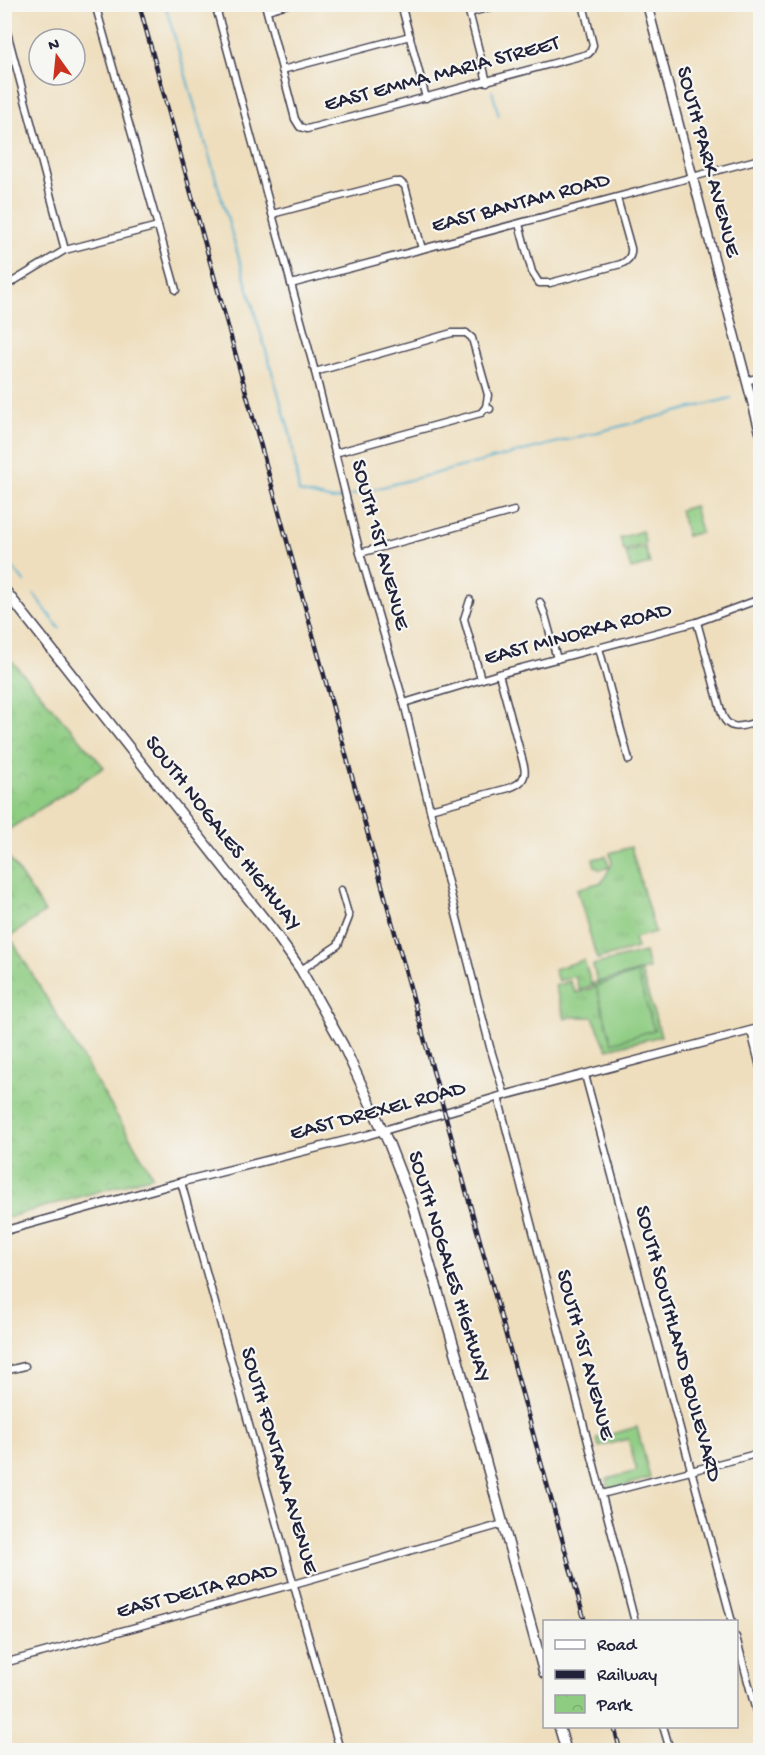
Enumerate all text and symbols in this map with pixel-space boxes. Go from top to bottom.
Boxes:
north arrow [27,27,87,87]
street label: EAST EMMA MARIA STREET [322,31,564,119]
text: N [47,35,62,56]
street label: SOUTH PARK AVENUE [669,64,745,261]
street label: EAST BANTAM ROAD [429,168,613,240]
street label: SOUTH 1ST AVENUE [344,457,415,634]
street label: EAST MINORKA ROAD [482,597,675,672]
street label: SOUTH NOGALES HIGHWAY [138,731,306,937]
street label: EAST DREXEL ROAD [287,1076,469,1148]
street label: SOUTH NOGALES HIGHWAY [400,1148,496,1386]
street label: SOUTH SOUTHLAND BOULEVARD [628,1203,727,1485]
street label: SOUTH 1ST AVENUE [549,1267,620,1444]
street label: SOUTH FONTANA AVENUE [233,1344,323,1579]
street label: EAST DELTA ROAD [114,1558,281,1626]
legend [543,1620,738,1728]
text: Road [597,1636,638,1657]
text: Railway [597,1666,657,1687]
text: Park [596,1696,633,1717]

